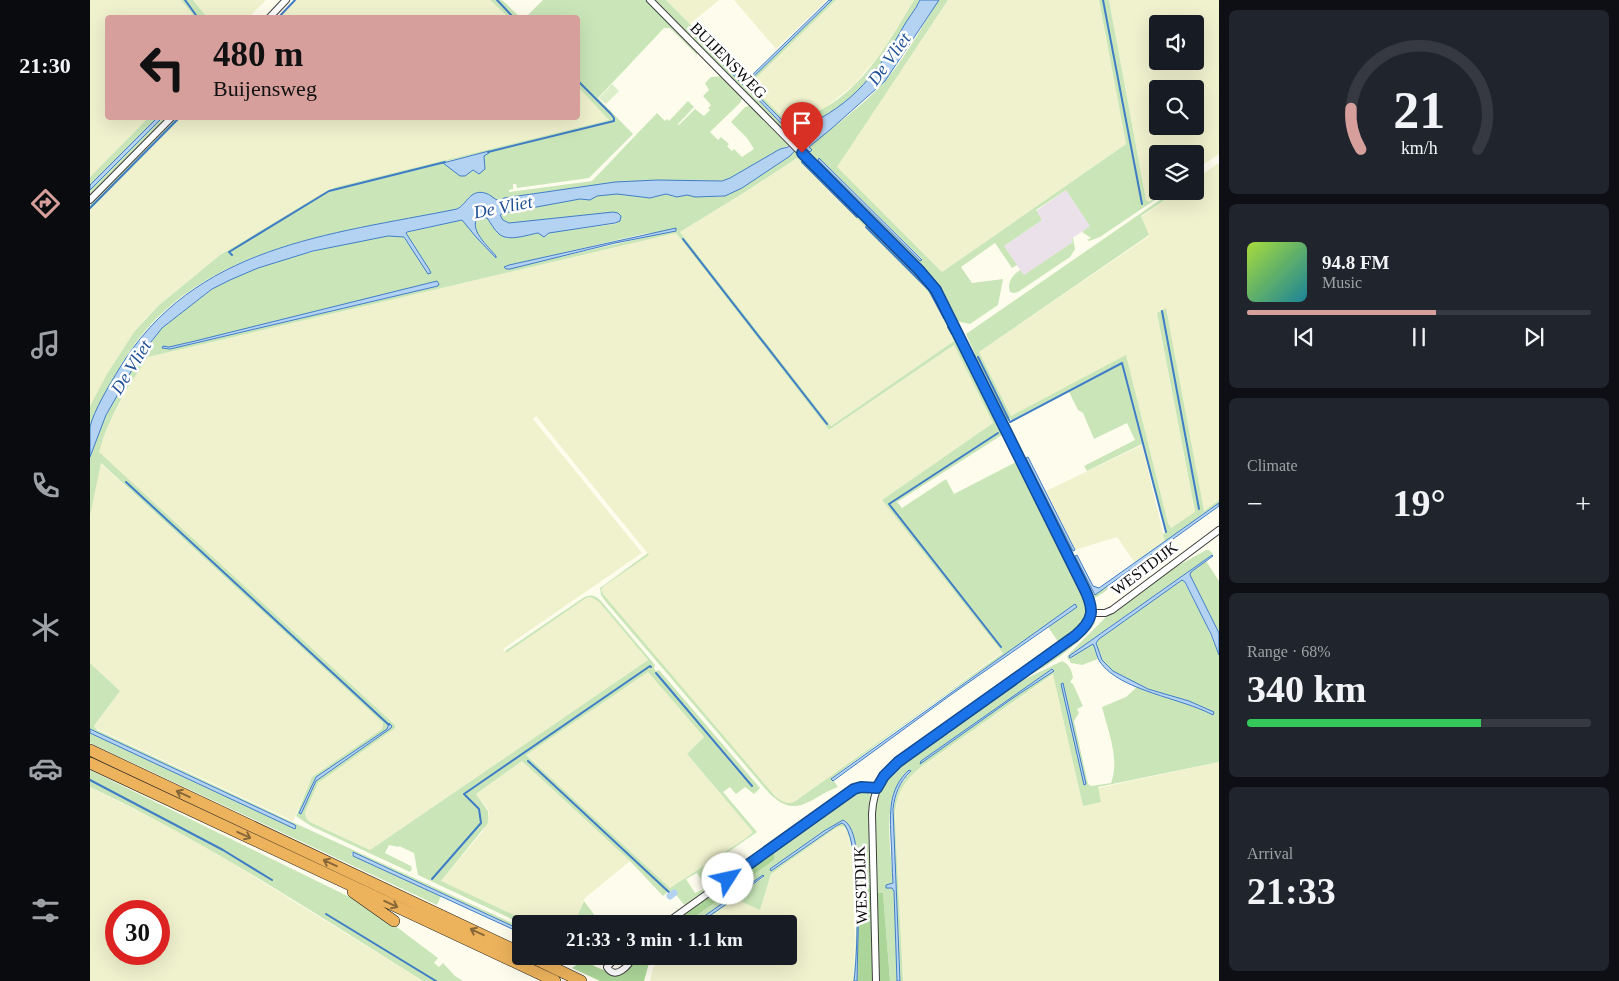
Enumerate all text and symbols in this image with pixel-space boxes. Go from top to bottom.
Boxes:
map controls [1149,15,1204,200]
button: sound [1149,15,1204,70]
street label: BUIJENSWEG [687,19,770,102]
water label: De Vliet [863,28,915,90]
icon: left [130,35,195,100]
text: 480 m [213,35,303,74]
text: 21:30 [19,53,71,78]
text: Buijensweg [213,76,317,101]
button: search [1149,80,1204,135]
text: 21 [1393,82,1445,139]
pin [781,102,823,153]
icon: arrive [788,109,816,137]
text: km/h [1401,138,1437,158]
button: layers [1149,145,1204,200]
icon: directions [28,186,63,221]
water label: De Vliet [471,191,535,223]
text: 94.8 FM [1322,252,1390,273]
text: Music [1322,274,1362,291]
icon: previous [1290,323,1318,351]
icon: pause [1405,323,1433,351]
icon: next [1520,323,1548,351]
icon: music [28,327,63,362]
water label: De Vliet [106,336,156,398]
text: Climate [1247,457,1298,474]
icon: phone [28,468,63,503]
text: 19° [1392,482,1446,524]
text: − [1247,488,1263,519]
text: + [1575,488,1591,519]
street label: WESTDIJK [1108,538,1181,599]
icon: climate [28,610,63,645]
text: Range · 68% [1247,643,1331,660]
text: 340 km [1247,668,1366,710]
icon: car [28,751,63,786]
one-way arrow [176,789,191,798]
one-way arrow [236,830,251,840]
street label: WESTDIJK [851,845,870,924]
text: Arrival [1247,845,1293,862]
position arrow [701,852,753,904]
one-way arrow [323,857,338,867]
text: 21:33 [1247,870,1336,912]
icon: filters [28,893,63,928]
speed limit sign: 30 [105,900,170,965]
one-way arrow [384,900,399,910]
one-way arrow [470,927,485,936]
text: 21:33 · 3 min · 1.1 km [566,929,743,950]

